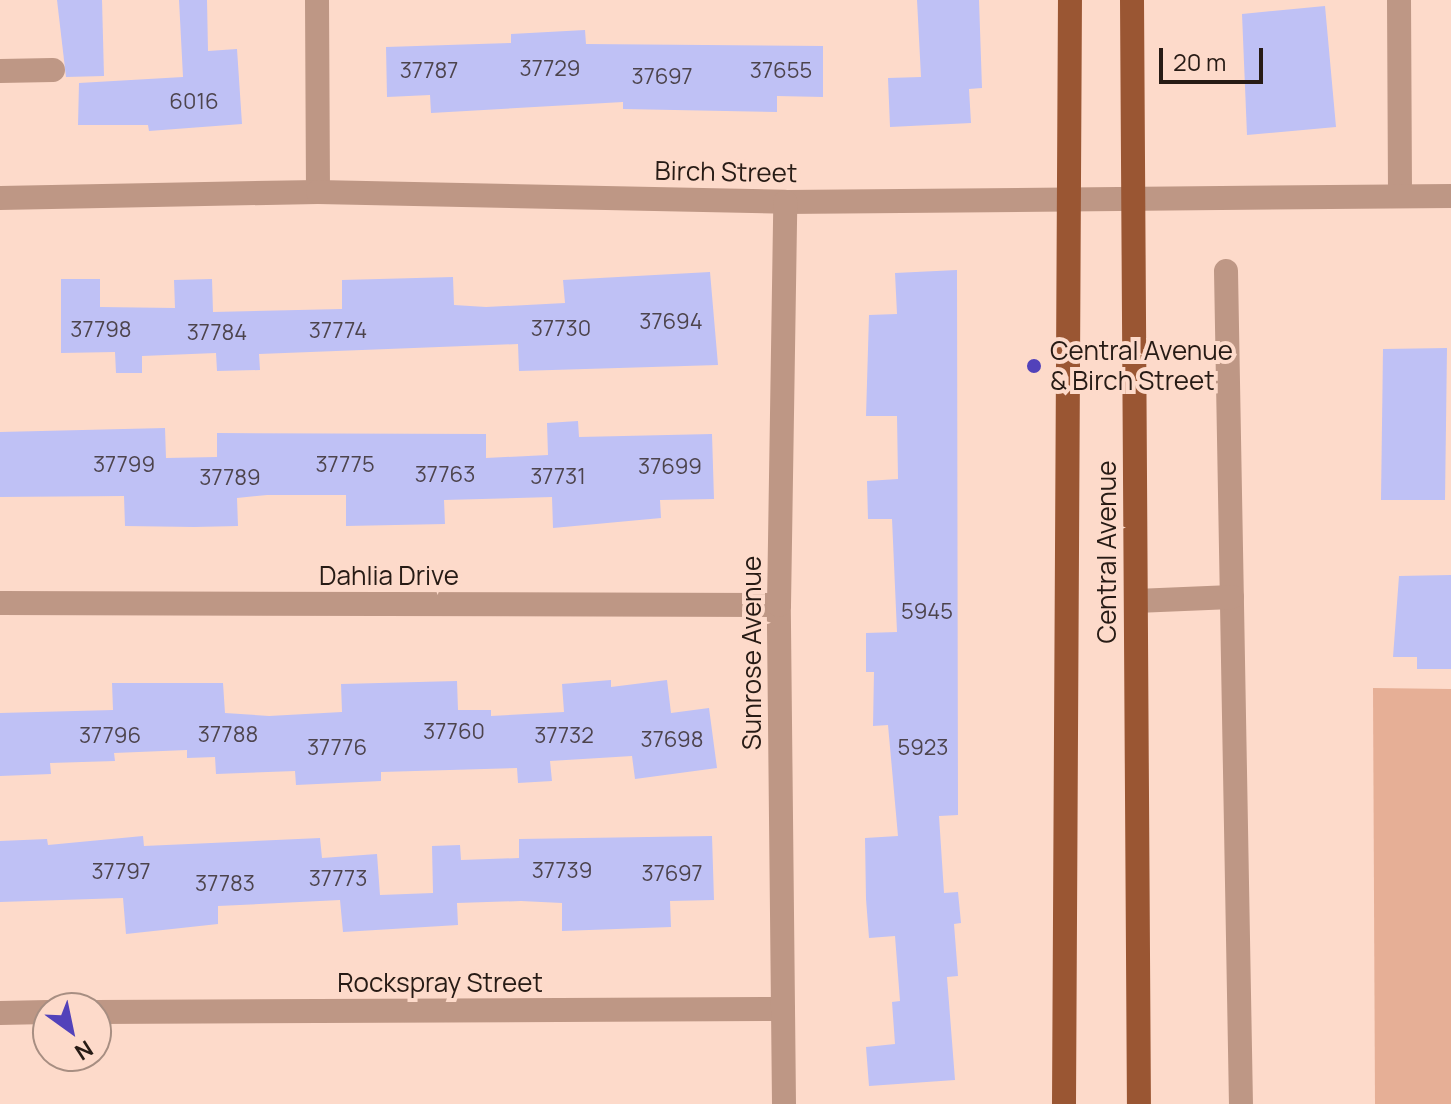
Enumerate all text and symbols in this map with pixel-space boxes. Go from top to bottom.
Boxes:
scale bar [1163,32,1267,82]
text: 20 m [1173,45,1226,78]
house number: 37729 [519,56,581,82]
house number: 37787 [400,58,458,84]
house number: 37655 [750,58,812,84]
house number: 37697 [631,64,693,90]
house number: 6016 [169,89,219,115]
street label: Birch Street [654,155,798,189]
house number: 37694 [639,309,703,335]
house number: 37730 [531,316,591,342]
house number: 37798 [70,317,132,343]
house number: 37774 [309,318,367,344]
house number: 37784 [187,320,247,346]
place label: Central Avenue & Birch Street [1050,335,1233,396]
marker: Central Avenue & Birch Street [1025,357,1043,375]
house number: 37799 [93,452,155,478]
house number: 37775 [315,452,375,478]
house number: 37699 [638,454,702,480]
street label: Central Avenue [1091,461,1123,643]
house number: 37763 [415,462,475,488]
house number: 37731 [530,464,586,490]
house number: 37789 [199,465,261,491]
street label: Sunrose Avenue [736,556,768,750]
street label: Dahlia Drive [319,560,459,592]
house number: 5945 [901,599,953,625]
house number: 37760 [423,719,485,745]
house number: 37788 [198,722,258,748]
house number: 37796 [79,723,141,749]
house number: 37732 [534,723,594,749]
house number: 37698 [640,727,704,753]
house number: 37776 [307,735,367,761]
house number: 5923 [897,735,949,761]
house number: 37739 [532,858,592,884]
house number: 37797 [91,859,151,885]
house number: 37697 [641,861,703,887]
house number: 37773 [309,866,367,892]
house number: 37783 [195,871,255,897]
street label: Rockspray Street [337,967,543,999]
north arrow [32,992,112,1072]
text: N [69,1034,99,1067]

